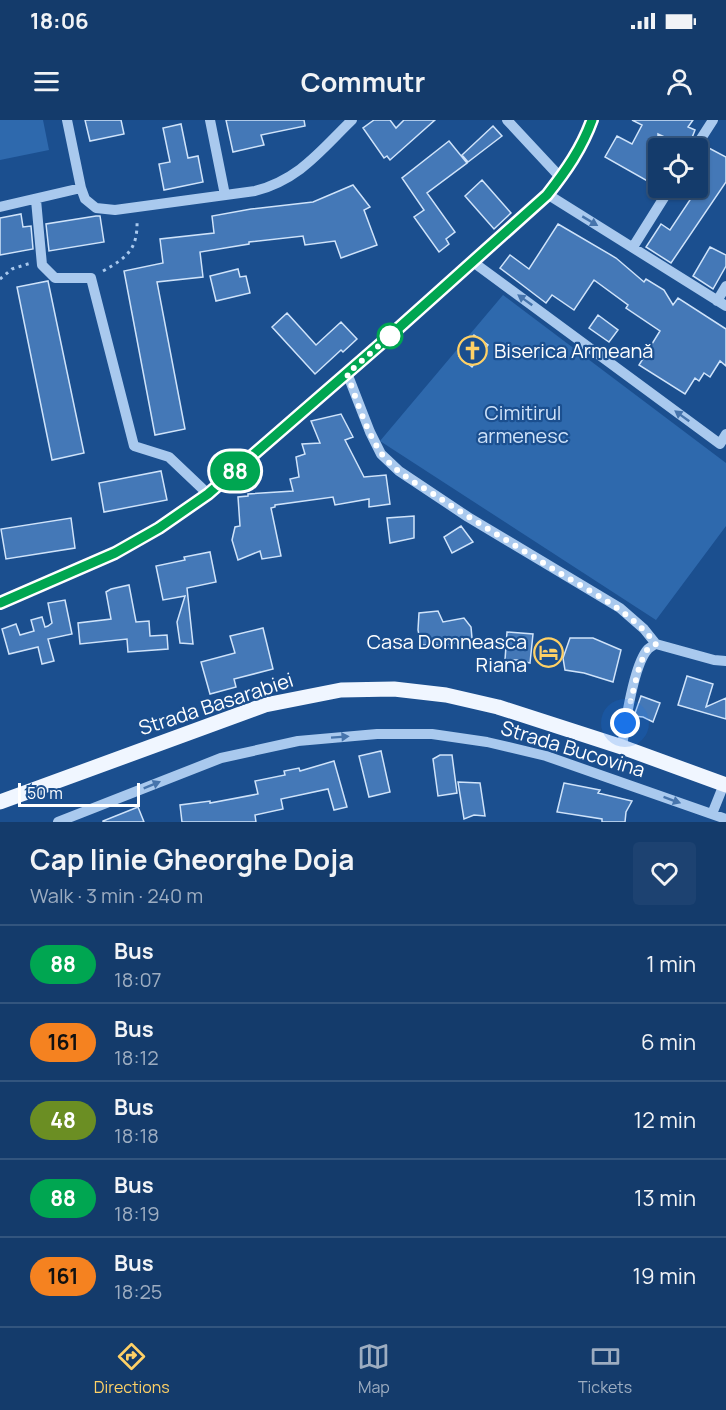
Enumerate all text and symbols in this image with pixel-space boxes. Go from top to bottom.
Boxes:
text: 18:06 [30,6,89,36]
text: Commutr [301,63,425,100]
icon: menu [30,65,63,98]
icon: person [663,65,696,98]
map controls [648,138,708,198]
button: locate [648,138,708,198]
one-way arrow [582,215,598,226]
one-way arrow [517,295,532,307]
unlabelled marker [377,323,403,349]
church icon: Biserica Armeană [457,335,489,367]
place label: Biserica Armeană [494,337,653,364]
park label: Cimitirul armenesc [477,399,569,449]
one-way arrow [674,410,690,422]
line badge: 88 [208,452,262,490]
text: 88 [222,457,248,485]
place label: Casa Domneasca Riana [367,628,527,678]
hotel icon: Casa Domneasca Riana [532,637,564,669]
street label: Strada Basarabiei [135,666,297,741]
your location [610,708,640,738]
street label: Strada Bucovina [498,714,649,783]
one-way arrow [330,732,349,742]
scale bar [18,780,140,808]
one-way arrow [143,780,161,789]
text: 50 m [27,782,63,804]
one-way arrow [663,795,681,805]
text: Cap linie Gheorghe Doja [30,840,354,878]
button: heart [633,842,696,905]
text: Walk · 3 min · 240 m [30,882,203,909]
text: Bus [114,936,154,966]
text: 1 min [646,949,696,979]
text: 88 [50,950,76,978]
text: 18:07 [114,966,162,993]
text: Bus [114,1014,154,1044]
text: 6 min [641,1027,696,1057]
text: 161 [47,1028,79,1056]
text: 18:12 [114,1044,159,1071]
text: Bus [114,1092,154,1122]
text: 12 min [634,1105,696,1135]
text: 48 [50,1106,76,1134]
text: 18:18 [114,1122,159,1149]
text: Bus [114,1170,154,1200]
text: 13 min [634,1183,696,1213]
text: 88 [50,1184,76,1212]
text: 18:19 [114,1200,160,1227]
text: Bus [114,1248,154,1278]
text: 19 min [633,1261,696,1291]
text: 161 [47,1262,79,1290]
text: 18:25 [114,1278,162,1305]
tab: Directions [94,1340,170,1398]
tab: Map [357,1340,390,1398]
tab: Tickets [578,1340,632,1398]

